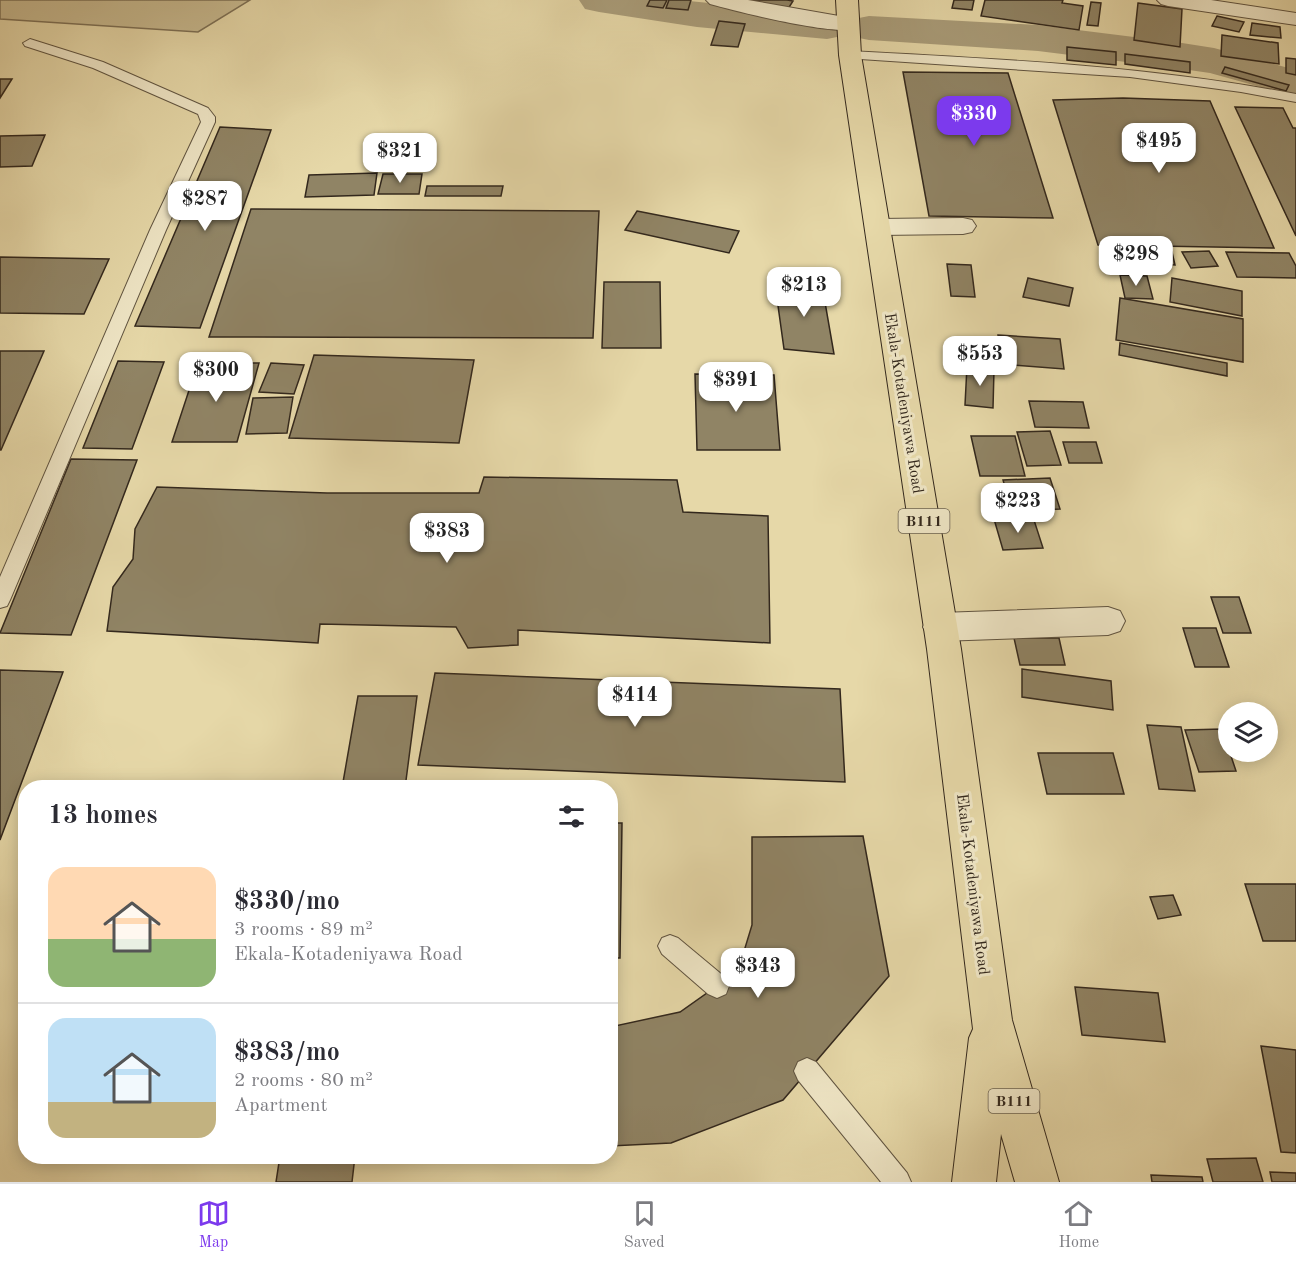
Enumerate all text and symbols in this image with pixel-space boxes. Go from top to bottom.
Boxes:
pin: $330 [938,96,1010,147]
text: $330 [951,105,997,125]
pin: $495 [1123,123,1195,174]
text: $495 [1136,132,1182,152]
pin: $321 [364,133,436,184]
text: $321 [377,142,423,162]
pin: $287 [169,181,241,232]
text: $287 [182,190,228,210]
pin: $298 [1100,236,1172,287]
text: $298 [1113,245,1159,265]
pin: $213 [768,267,840,318]
text: $213 [781,276,827,296]
street label: Ekala-Kotadeniyawa Road [881,312,925,495]
pin: $553 [944,336,1016,387]
text: $553 [957,345,1003,365]
pin: $300 [180,352,252,403]
text: $300 [193,361,239,381]
pin: $391 [700,362,772,413]
text: $391 [713,371,759,391]
pin: $223 [982,483,1054,534]
text: $223 [995,492,1041,512]
road number: B111 [898,509,950,533]
pin: $383 [411,513,483,564]
text: $383 [424,522,470,542]
pin: $414 [599,677,671,728]
text: $414 [612,686,658,706]
map controls [1218,702,1278,762]
button: layers [1218,702,1278,762]
street label: Ekala-Kotadeniyawa Road [953,792,991,976]
icon: filters [555,800,588,833]
text: 13 homes [48,803,157,829]
text: $330/mo [234,889,340,915]
icon: home [96,891,168,963]
text: 3 rooms · 89 m² [234,920,373,940]
text: Ekala-Kotadeniyawa Road [234,945,463,965]
pin: $343 [722,948,794,999]
text: $343 [735,957,781,977]
text: $383/mo [234,1040,340,1066]
icon: home [96,1042,168,1114]
text: 2 rooms · 80 m² [234,1071,373,1091]
road number: B111 [988,1089,1040,1113]
text: Apartment [234,1096,328,1116]
tab: Map [197,1197,230,1253]
tab: Saved [624,1197,665,1253]
tab: Home [1058,1197,1099,1253]

